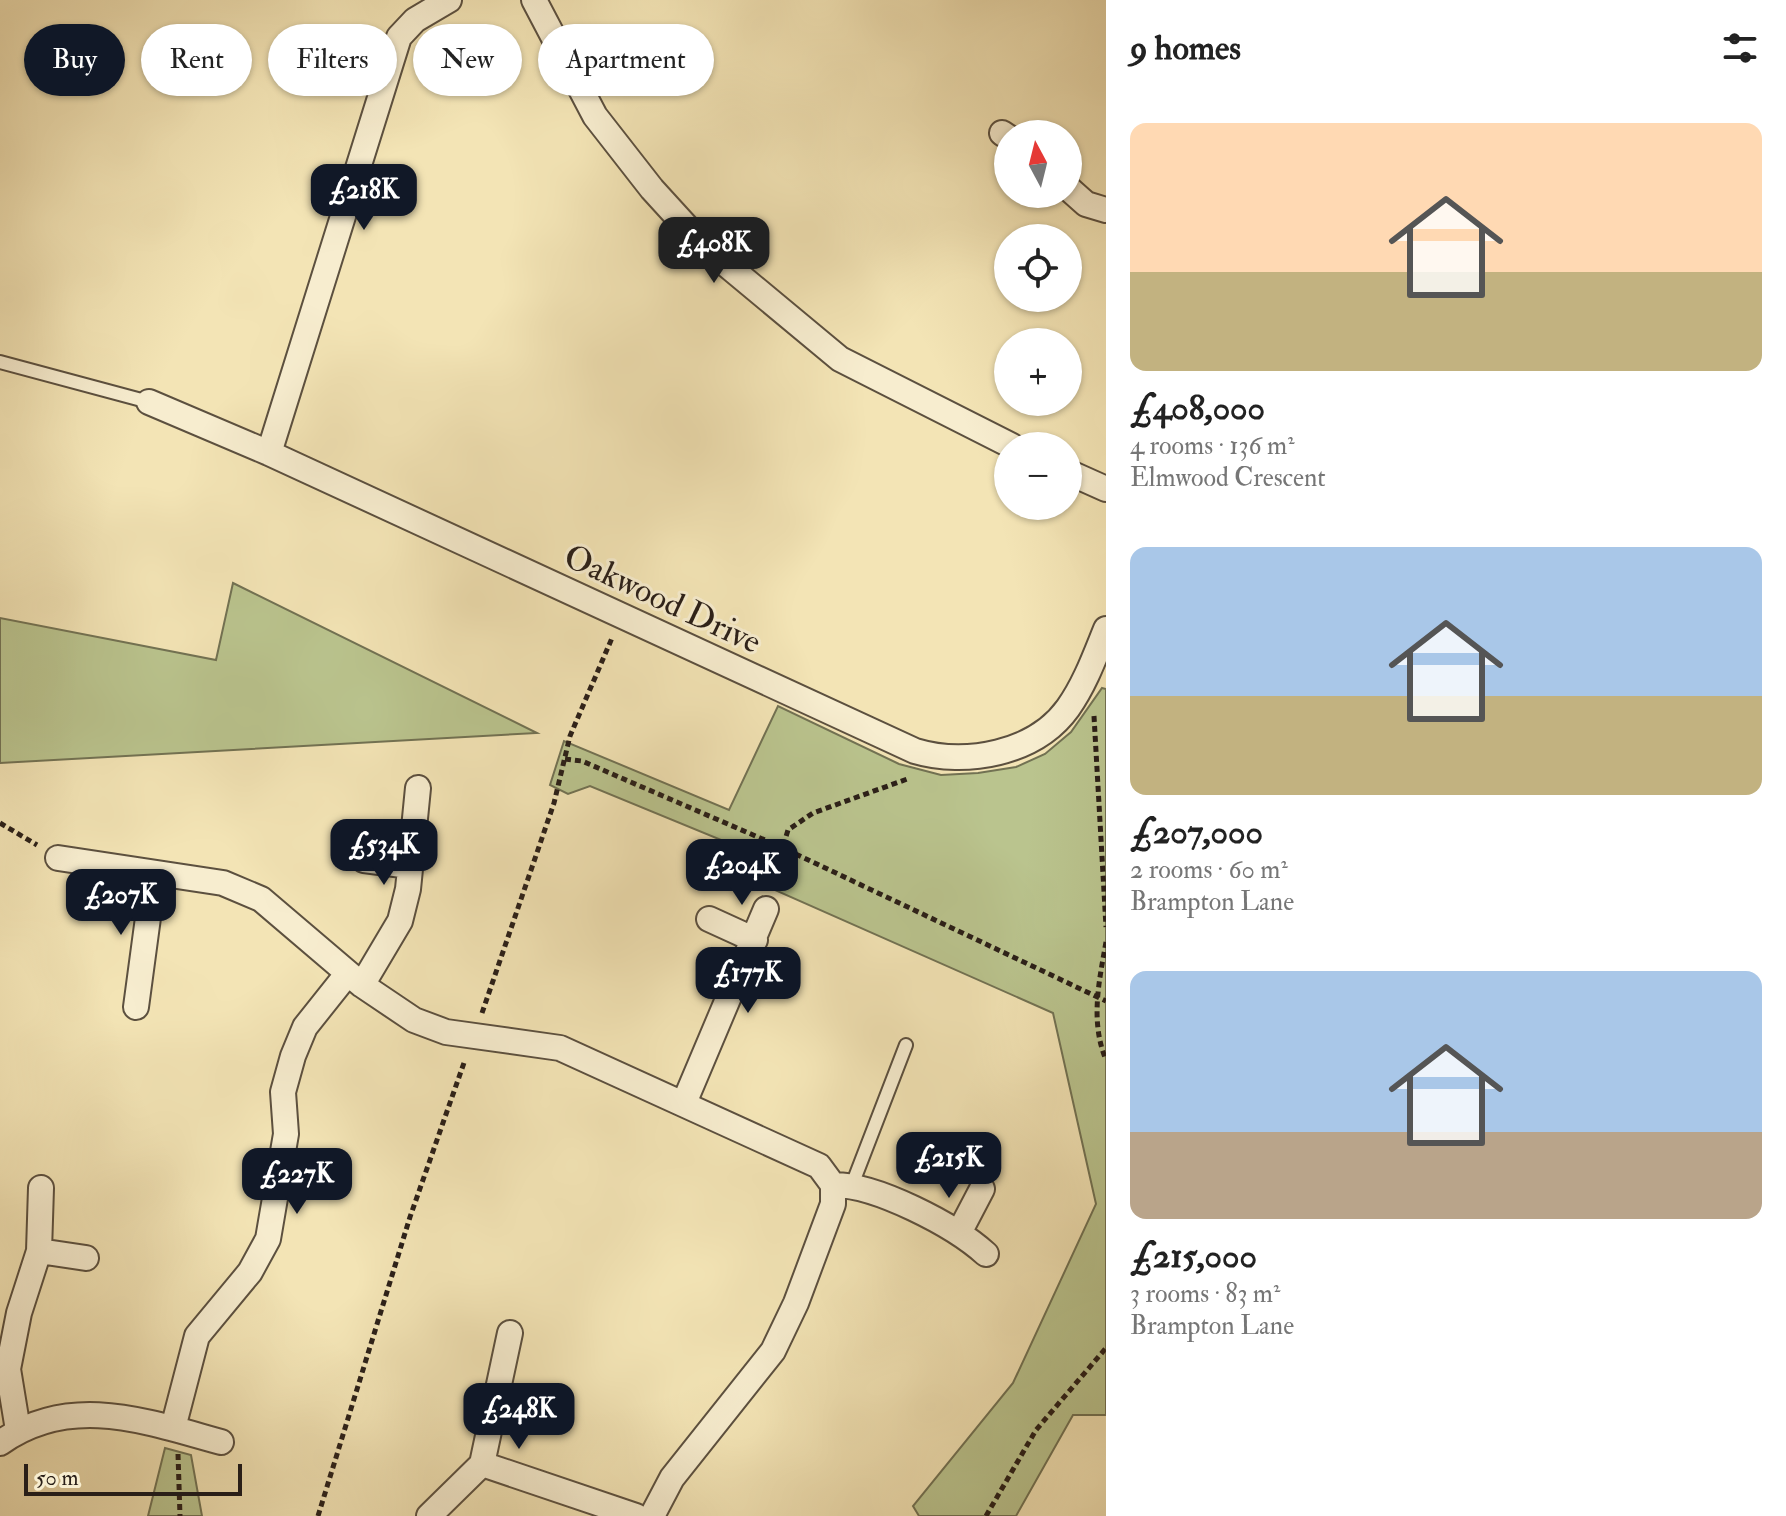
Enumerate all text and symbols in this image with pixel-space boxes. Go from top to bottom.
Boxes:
chip: Buy [24,24,125,96]
chip: Rent [141,24,252,96]
chip: Filters [268,24,397,96]
chip: New [413,24,522,96]
chip: Apartment [538,24,714,96]
icon: filters [1718,26,1762,70]
text: 9 homes [1130,27,1241,70]
north arrow [994,120,1082,208]
map controls [994,120,1082,520]
pin: £218K [308,164,420,232]
text: £218K [329,174,399,206]
icon: home [1374,175,1518,319]
pin: £408K [658,217,770,285]
button: locate [994,224,1082,312]
text: £408K [676,227,752,259]
button: + [994,328,1082,416]
text: £408,000 [1130,387,1265,430]
text: 4 rooms · 136 m² [1130,430,1295,462]
button: − [994,432,1082,520]
text: Elmwood Crescent [1130,462,1326,494]
street label: Oakwood Drive [557,535,768,664]
icon: home [1374,599,1518,743]
text: £207,000 [1130,811,1263,854]
pin: £534K [328,819,440,887]
text: £534K [348,829,420,861]
pin: £204K [686,839,798,907]
text: £204K [704,849,780,881]
text: 2 rooms · 60 m² [1130,854,1288,886]
pin: £207K [65,869,177,937]
text: £207K [84,879,158,911]
text: Brampton Lane [1130,886,1294,918]
pin: £177K [692,947,804,1015]
text: £177K [714,957,782,989]
icon: home [1374,1023,1518,1167]
pin: £215K [893,1132,1005,1200]
text: £215K [914,1142,984,1174]
pin: £227K [241,1148,353,1216]
text: £227K [260,1158,334,1190]
text: £215,000 [1130,1235,1257,1278]
text: 3 rooms · 83 m² [1130,1278,1280,1310]
text: Brampton Lane [1130,1310,1294,1342]
pin: £248K [463,1383,575,1451]
text: £248K [481,1393,557,1425]
scale bar [24,1460,242,1496]
text: 50 m [36,1464,78,1492]

